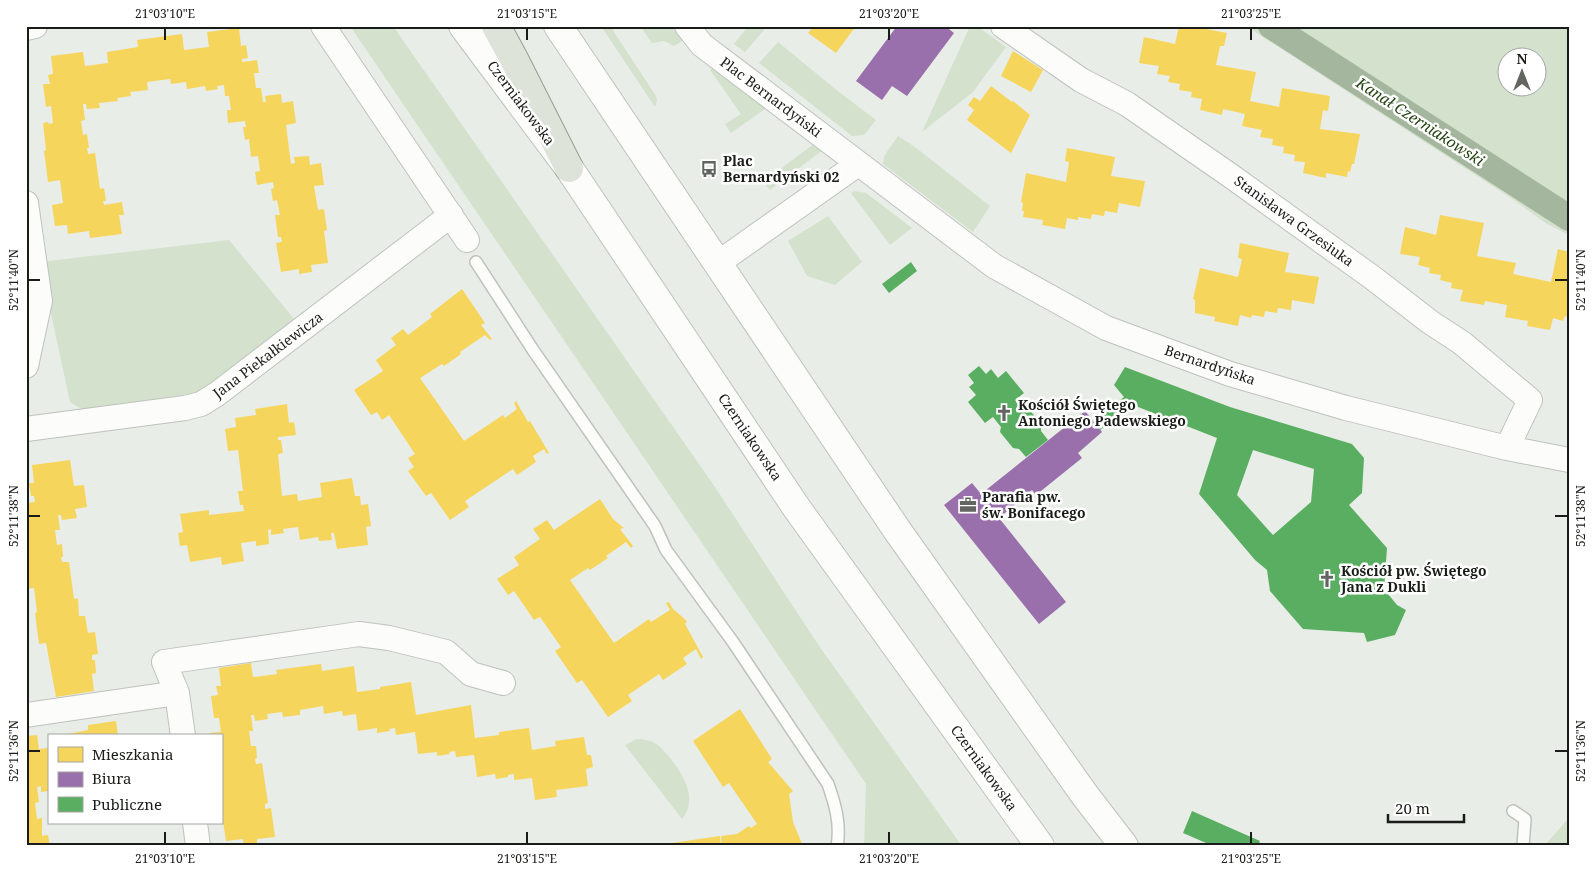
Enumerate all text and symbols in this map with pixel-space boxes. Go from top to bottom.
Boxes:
text: 21°03'10"E [135,5,195,22]
text: 21°03'15"E [497,5,557,22]
text: 21°03'20"E [859,5,919,22]
text: 21°03'25"E [1221,5,1281,22]
north arrow [1498,48,1548,98]
text: N [1516,49,1528,68]
street label: Plac Bernardyński [717,52,826,141]
street label: Czerniakowska [483,56,560,149]
water label: Kanał Czerniakowski [1352,72,1489,170]
place label: Plac Bernardyński 02 [723,151,839,186]
bus stop icon: Plac Bernardyński 02 [699,159,719,179]
street label: Stanisława Grzesiuka [1231,171,1358,270]
text: 52°11'40"N [5,249,22,311]
text: 52°11'40"N [1572,249,1589,311]
street label: Jana Piekałkiewicza [208,307,327,403]
street label: Bernardyńska [1162,340,1258,389]
street label: Czerniakowska [714,389,787,484]
place label: Kościół Świętego Antoniego Padewskiego [1018,395,1186,430]
church icon: Kościół Świętego Antoniego Padewskiego [994,403,1014,423]
text: 52°11'38"N [5,485,22,547]
text: 52°11'38"N [1572,485,1589,547]
place label: Parafia pw. św. Bonifacego [982,487,1086,522]
office icon: Parafia pw. św. Bonifacego [958,495,978,515]
place label: Kościół pw. Świętego Jana z Dukli [1340,561,1487,596]
church icon: Kościół pw. Świętego Jana z Dukli [1317,569,1337,589]
text: 52°11'36"N [5,720,22,782]
text: 52°11'36"N [1572,720,1589,782]
street label: Czerniakowska [947,721,1022,815]
legend [48,734,222,824]
text: Mieszkania [92,744,173,764]
text: Biura [92,768,131,788]
scale bar [1388,792,1464,824]
text: Publiczne [92,794,162,814]
text: 20 m [1395,798,1430,818]
text: 21°03'10"E [135,850,195,867]
text: 21°03'15"E [497,850,557,867]
text: 21°03'20"E [859,850,919,867]
text: 21°03'25"E [1221,850,1281,867]

